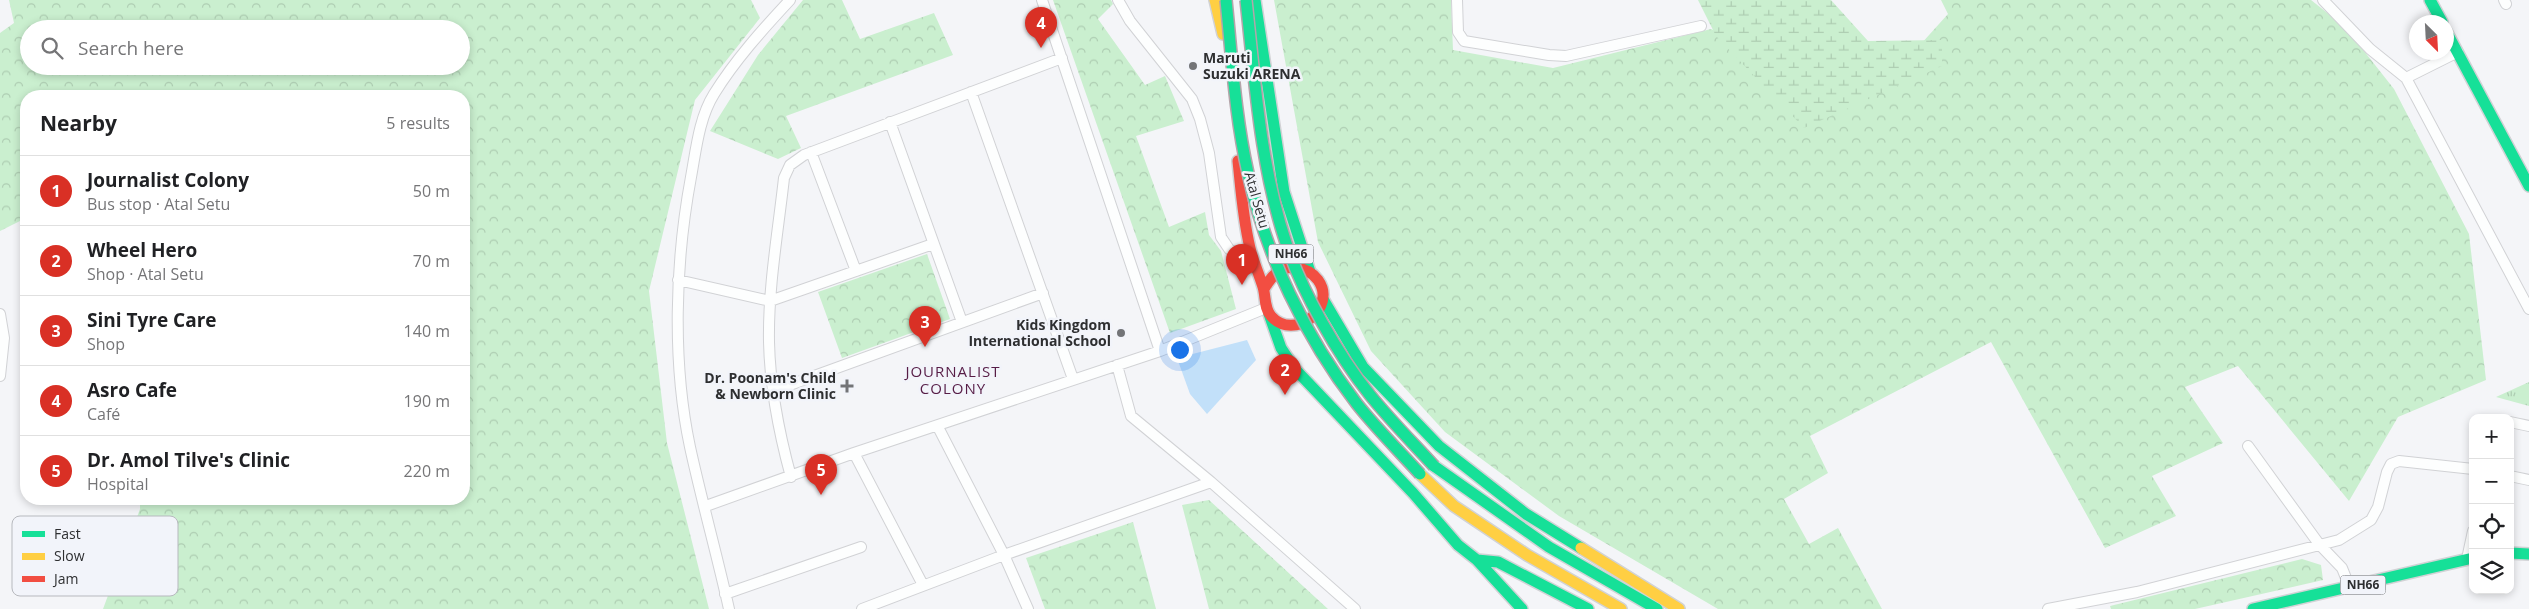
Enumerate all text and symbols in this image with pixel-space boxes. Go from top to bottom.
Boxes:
pin: 4 [1025,7,1057,48]
north arrow [2409,15,2454,60]
search box [20,20,470,75]
icon: search [38,34,66,62]
text: Search here [78,35,184,61]
place label: Maruti Suzuki ARENA [1203,48,1301,83]
marker: Maruti Suzuki ARENA [1187,60,1199,72]
text: Nearby [40,109,117,137]
text: 5 results [386,112,450,134]
text: Journalist Colony [87,167,249,193]
street label: Atal Setu [1240,169,1275,230]
text: 1 [51,180,61,202]
text: 50 m [413,180,450,202]
text: Bus stop · Atal Setu [87,193,230,215]
text: Wheel Hero [87,237,197,263]
pin: 1 [1226,244,1258,285]
road number: NH66 [1268,244,1314,264]
text: 2 [51,250,61,272]
text: 70 m [413,250,450,272]
text: Shop · Atal Setu [87,263,204,285]
pin: 3 [909,306,941,347]
text: Sini Tyre Care [87,307,217,333]
place label: Kids Kingdom International School [968,315,1111,350]
text: 3 [51,320,61,342]
text: 140 m [404,320,450,342]
marker: Kids Kingdom International School [1115,327,1127,339]
text: Shop [87,333,125,355]
your location [1167,337,1193,363]
pin: 2 [1269,354,1301,395]
district label: JOURNALIST COLONY [903,361,1001,398]
place label: Dr. Poonam's Child & Newborn Clinic [704,368,836,403]
text: Asro Cafe [87,377,177,403]
marker: Dr. Poonam's Child & Newborn Clinic [840,379,854,393]
text: 4 [51,390,61,412]
text: 190 m [404,390,450,412]
text: Café [87,403,120,425]
map controls [2469,414,2514,594]
button: + [2469,414,2514,459]
text: Dr. Amol Tilve's Clinic [87,447,290,473]
pin: 5 [805,454,837,495]
button: − [2469,459,2514,504]
text: 5 [51,460,61,482]
text: 220 m [404,460,450,482]
text: Hospital [87,473,149,495]
button: locate [2469,504,2514,549]
legend [12,516,178,596]
text: Fast [54,524,81,543]
text: Slow [54,546,85,565]
button: layers [2469,549,2514,594]
text: Jam [52,569,79,588]
road number: NH66 [2340,576,2386,594]

